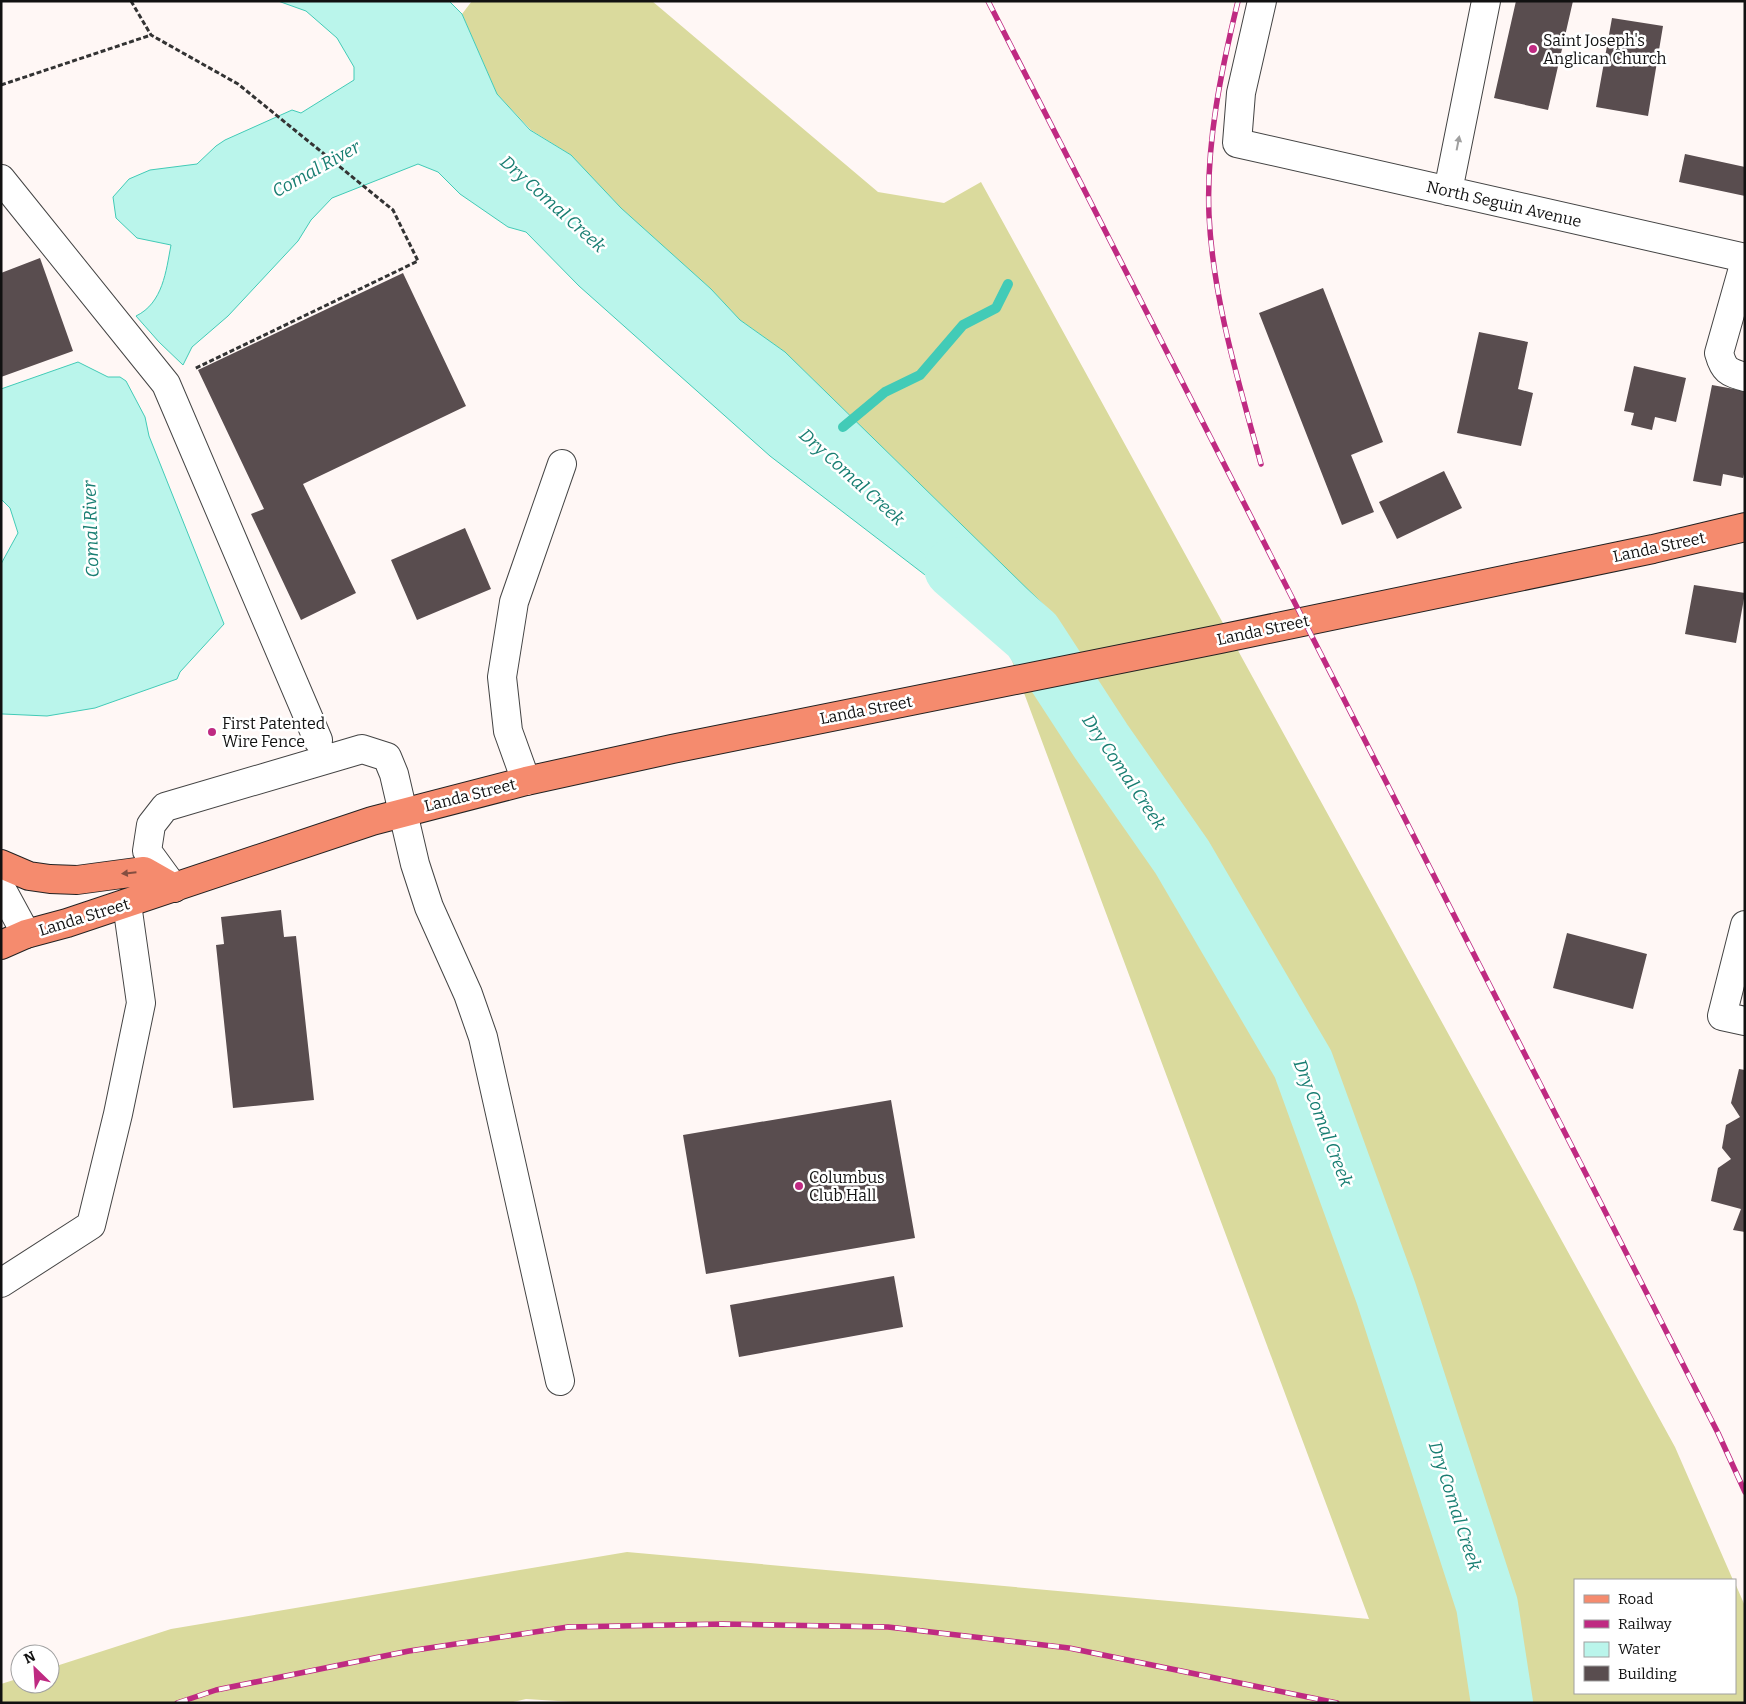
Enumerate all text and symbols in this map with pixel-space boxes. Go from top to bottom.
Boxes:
place label: Saint Joseph's Anglican Church [1543,31,1667,68]
marker: Saint Joseph's Anglican Church [1527,43,1539,55]
one-way arrow [1454,135,1462,151]
water label: Comal River [268,136,364,202]
water label: Dry Comal Creek [496,151,610,257]
street label: North Seguin Avenue [1424,177,1584,231]
water label: Dry Comal Creek [795,424,909,530]
water label: Comal River [78,479,104,578]
street label: Landa Street [1611,528,1707,566]
street label: Landa Street [1215,611,1311,649]
street label: Landa Street [818,692,914,728]
water label: Dry Comal Creek [1077,710,1171,834]
place label: First Patented Wire Fence [222,714,326,751]
marker: First Patented Wire Fence [206,726,218,738]
street label: Landa Street [422,774,518,816]
one-way arrow [121,869,137,877]
street label: Landa Street [36,894,132,940]
water label: Dry Comal Creek [1289,1056,1357,1190]
place label: Columbus Club Hall [809,1168,885,1205]
marker: Columbus Club Hall [793,1180,805,1192]
water label: Dry Comal Creek [1424,1439,1486,1573]
legend [1574,1579,1736,1694]
text: Road [1618,1590,1653,1608]
text: Railway [1618,1615,1672,1633]
text: Water [1618,1640,1661,1658]
north arrow [10,1644,60,1694]
text: N [21,1648,38,1668]
text: Building [1618,1665,1677,1683]

